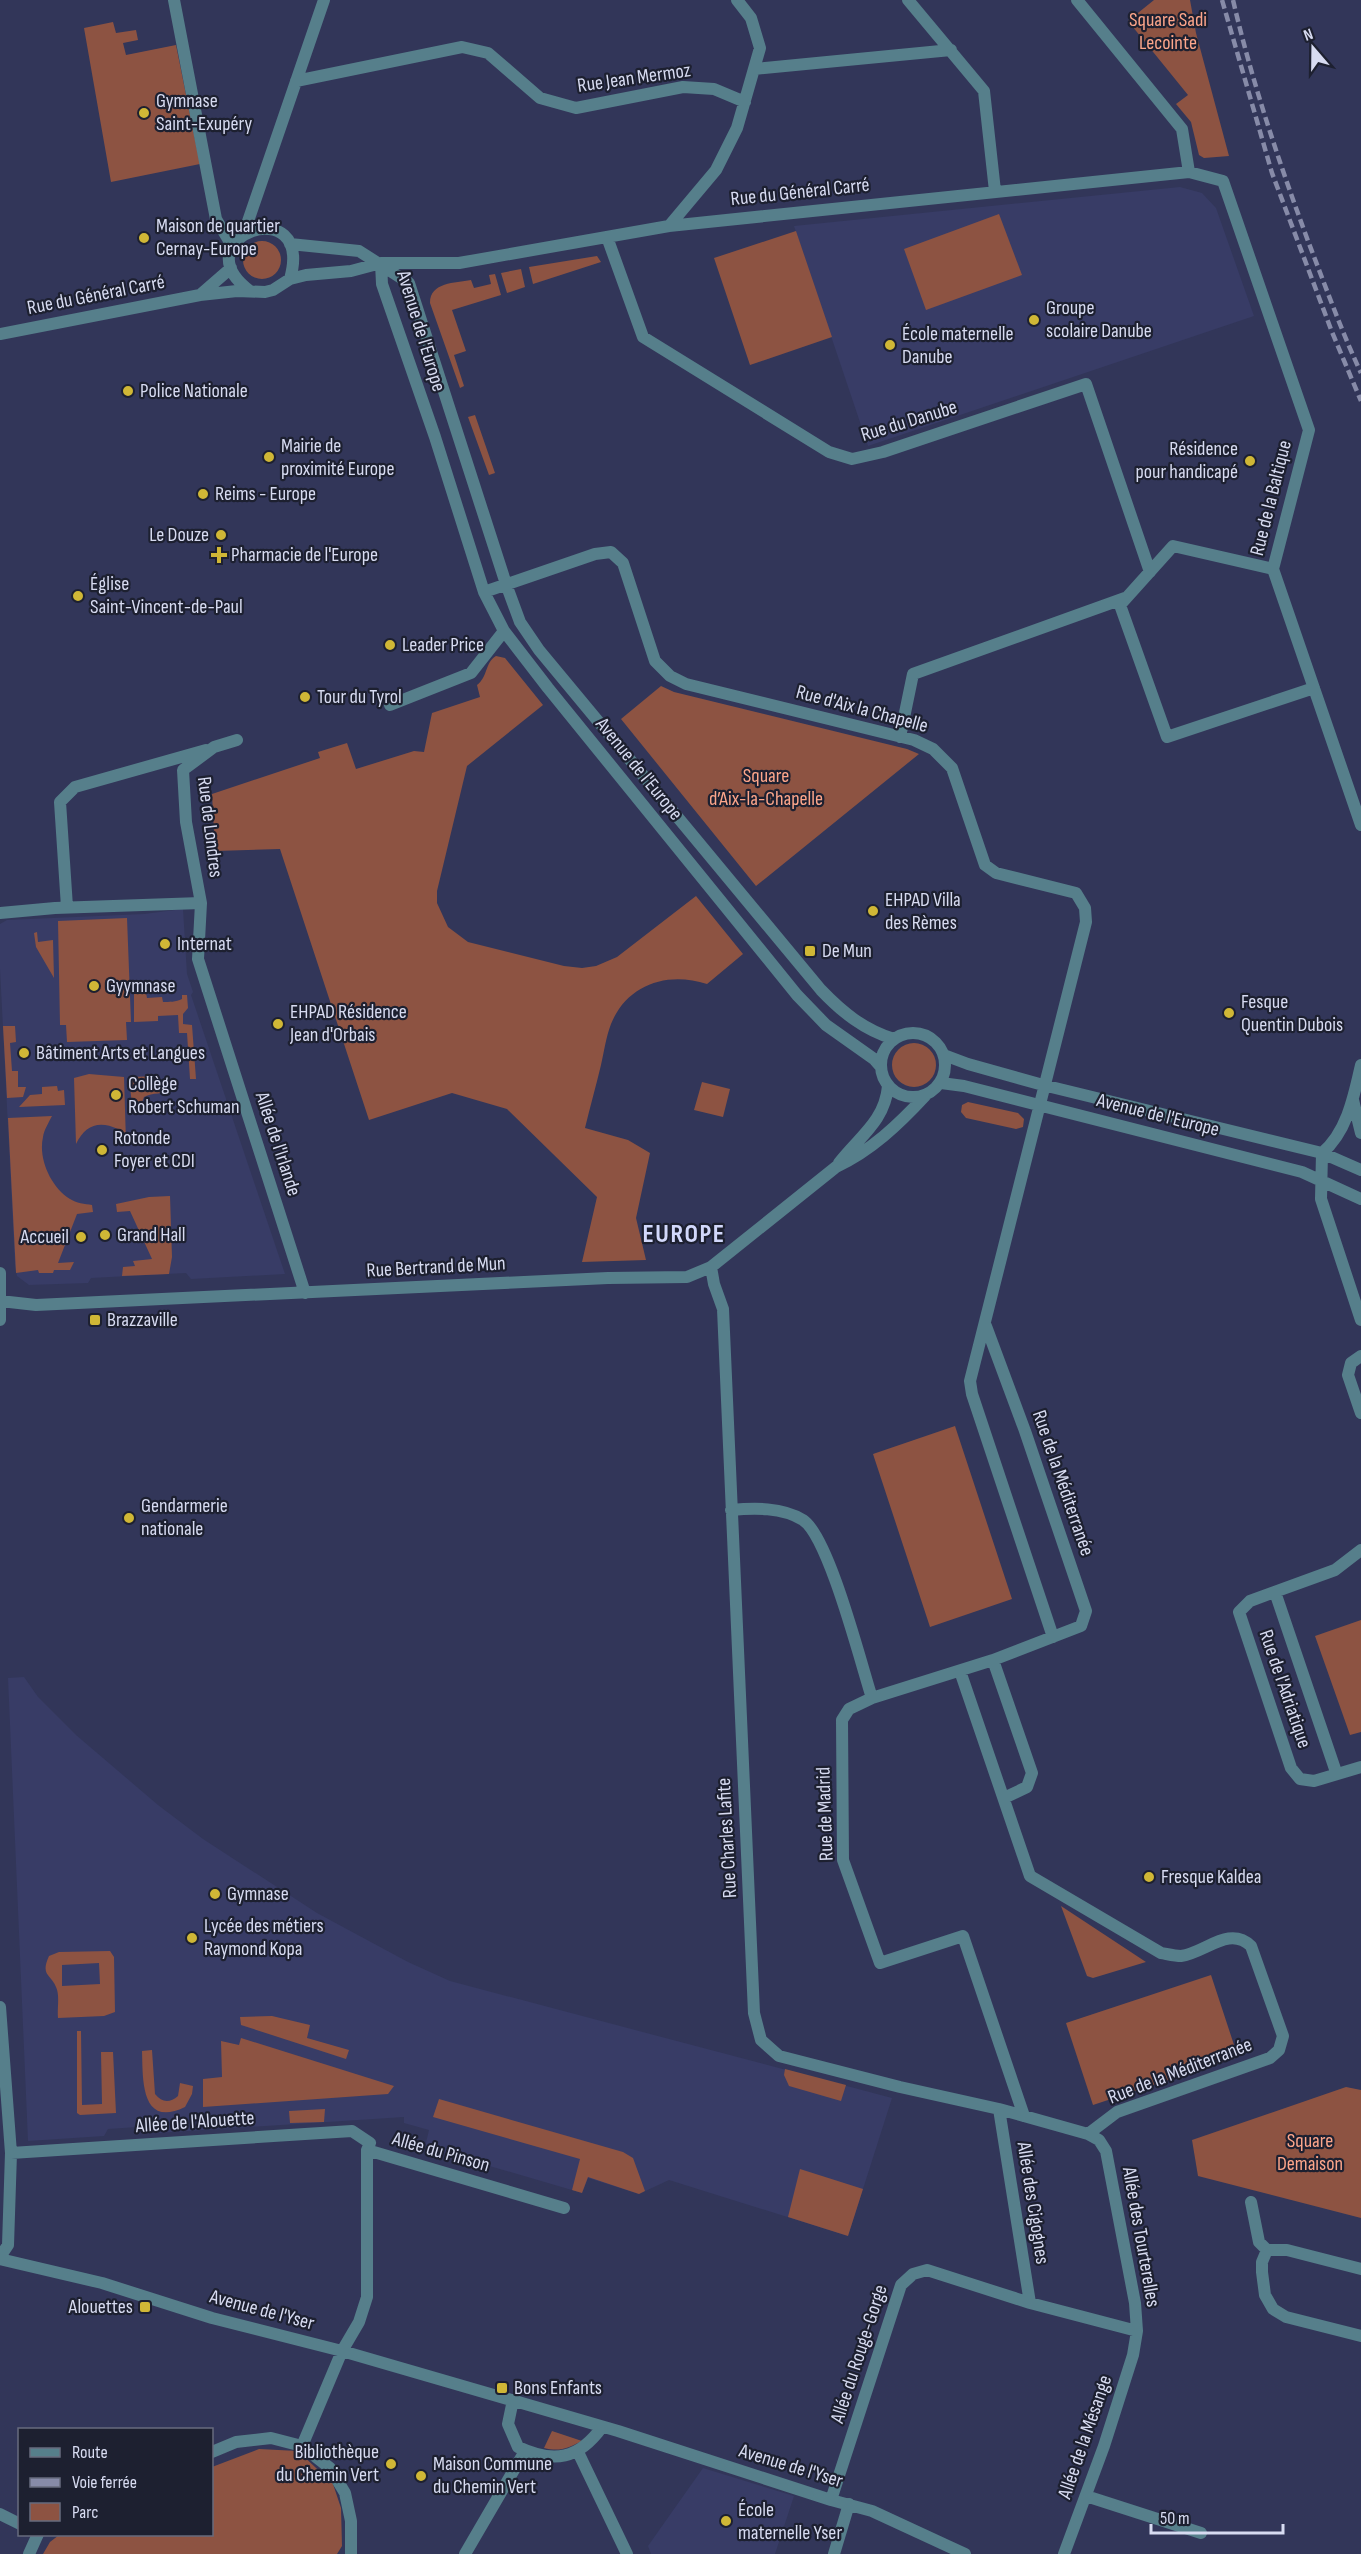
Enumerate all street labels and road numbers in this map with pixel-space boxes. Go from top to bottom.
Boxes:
street label: Rue Jean Mermoz [576,58,692,98]
street label: Rue du Général Carré [729,173,871,211]
street label: Avenue de l'Europe [391,267,451,394]
street label: Rue du Général Carré [25,270,167,320]
street label: Rue du Danube [858,395,960,447]
street label: Rue de la Baltique [1245,438,1297,558]
street label: Rue d'Aix la Chapelle [793,680,931,738]
street label: Avenue de l'Europe [590,712,688,825]
street label: Rue de Londres [192,775,228,879]
street label: Allée de l'Irlande [250,1088,306,1199]
street label: Avenue de l'Europe [1093,1088,1222,1142]
street label: Rue Bertrand de Mun [366,1251,506,1283]
street label: Rue de la Méditerranée [1027,1407,1099,1559]
street label: Rue de l'Adriatique [1254,1627,1316,1751]
street label: Rue de Madrid [811,1767,839,1861]
street label: Rue Charles Lafite [712,1777,742,1899]
street label: Rue de la Méditerranée [1105,2032,1255,2110]
street label: Allée de l'Alouette [134,2106,255,2138]
street label: Allée du Pinson [389,2126,492,2177]
street label: Allée des Cigognes [1011,2139,1055,2266]
street label: Allée des Tourterelles [1117,2164,1165,2309]
street label: Allée du Rouge-Gorge [825,2282,893,2427]
street label: Avenue de l'Yser [206,2284,317,2336]
street label: Allée de la Mésange [1052,2372,1117,2503]
street label: Avenue de l'Yser [735,2439,846,2493]

